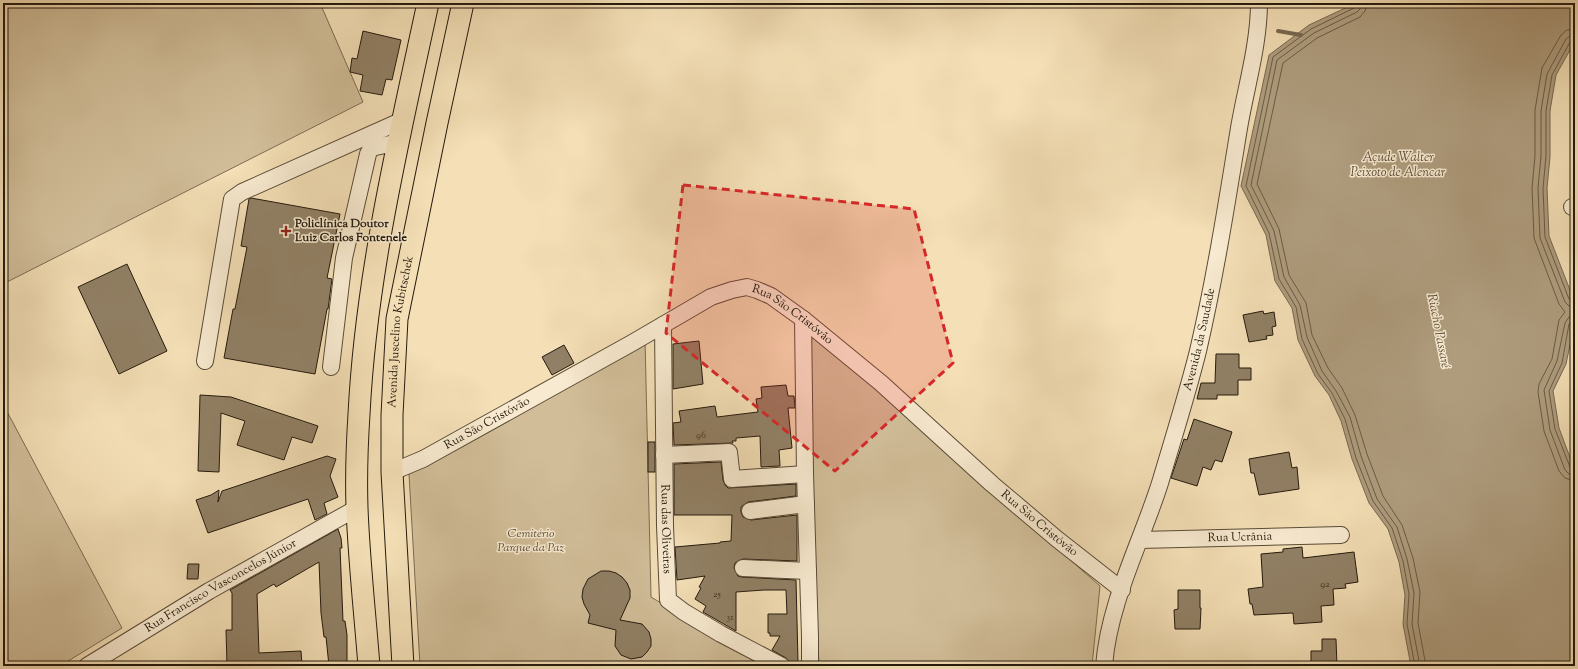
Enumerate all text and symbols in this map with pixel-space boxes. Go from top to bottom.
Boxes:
water label: Açude Walter Peixoto de Alencar [1351,149,1446,182]
place label: Policlínica Doutor Luiz Carlos Fontenele [294,215,407,247]
marker: Policlínica Doutor Luiz Carlos Fontenele [280,225,292,237]
street label: Avenida Juscelino Kubitschek [383,254,419,408]
street label: Rua São Cristóvão [750,280,837,349]
street label: Avenida da Saudade [1179,286,1220,393]
water label: Riacho Passaré [1422,292,1454,371]
street label: Rua São Cristóvão [441,392,534,454]
house number: 96 [696,428,706,443]
street label: Rua das Oliveiras [656,484,676,574]
street label: Rua São Cristóvão [997,486,1082,561]
park label: Cemitério Parque da Paz [498,525,565,557]
street label: Rua Ucrânia [1208,528,1273,547]
street label: Rua Francisco Vasconcelos Júnior [141,534,301,637]
house number: 92 [1320,577,1330,592]
house number: 25 [713,587,722,602]
house number: 31 [726,610,734,625]

